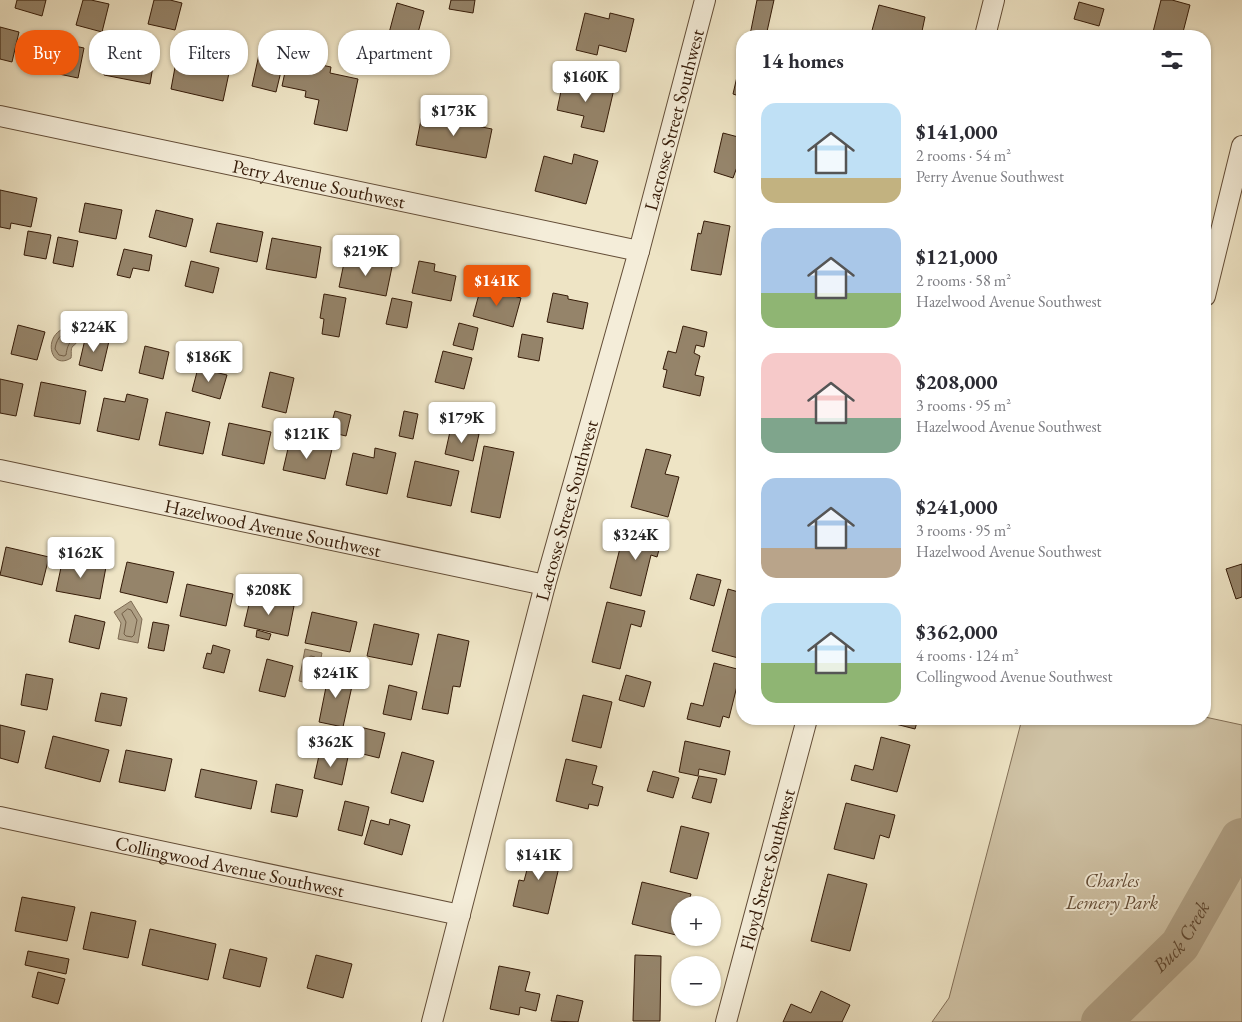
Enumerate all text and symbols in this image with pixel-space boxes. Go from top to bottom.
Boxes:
street label: Lacrosse Street Southwest [638,26,710,213]
chip: Buy [15,30,79,75]
chip: Rent [89,30,160,75]
chip: Filters [170,30,248,75]
chip: New [258,30,328,75]
chip: Apartment [338,30,450,75]
icon: filters [1158,46,1186,74]
text: 14 homes [761,47,844,74]
pin: $160K [551,61,621,103]
text: $160K [564,66,608,87]
pin: $173K [419,94,489,137]
text: $173K [432,100,476,121]
text: $141,000 [916,118,998,145]
icon: home [801,123,861,183]
text: 2 rooms · 54 m² [916,145,1011,166]
street label: Perry Avenue Southwest [230,153,408,214]
text: Perry Avenue Southwest [916,166,1064,187]
pin: $219K [331,234,401,277]
text: $219K [344,240,388,261]
text: $121,000 [916,243,998,270]
icon: home [801,248,861,308]
pin: $141K [462,264,532,307]
text: $141K [475,270,519,291]
text: 2 rooms · 58 m² [916,270,1011,291]
text: Hazelwood Avenue Southwest [916,291,1102,312]
pin: $224K [59,310,129,353]
text: $224K [72,316,116,337]
pin: $186K [174,340,244,383]
text: $186K [187,346,231,367]
text: $208,000 [916,368,998,395]
icon: home [801,373,861,433]
text: 3 rooms · 95 m² [916,395,1011,416]
pin: $179K [427,402,497,444]
text: $179K [440,407,484,428]
text: Hazelwood Avenue Southwest [916,416,1102,437]
street label: Lacrosse Street Southwest [529,417,604,603]
pin: $121K [272,418,342,460]
text: $121K [285,423,329,444]
street label: Hazelwood Avenue Southwest [162,493,383,563]
text: $241,000 [916,493,998,520]
icon: home [801,498,861,558]
pin: $324K [601,518,671,561]
text: 3 rooms · 95 m² [916,520,1011,541]
text: $324K [614,524,658,545]
pin: $162K [46,536,116,579]
text: Hazelwood Avenue Southwest [916,541,1102,562]
text: $162K [59,542,103,563]
pin: $208K [234,574,304,616]
text: $208K [247,579,291,600]
text: $362,000 [916,618,998,645]
icon: home [801,623,861,683]
text: 4 rooms · 124 m² [916,645,1019,666]
pin: $241K [301,656,371,699]
text: $241K [314,662,358,683]
text: Collingwood Avenue Southwest [916,666,1113,687]
pin: $362K [296,726,366,768]
text: $362K [309,731,353,752]
street label: Floyd Street Southwest [734,786,801,953]
street label: Collingwood Avenue Southwest [113,830,347,903]
pin: $141K [504,838,574,881]
text: $141K [517,844,561,865]
park label: Charles Lemery Park [1065,868,1159,915]
map controls [671,896,721,1006]
button: + [671,896,721,946]
water label: Buck Creek [1146,896,1215,979]
button: − [671,956,721,1006]

